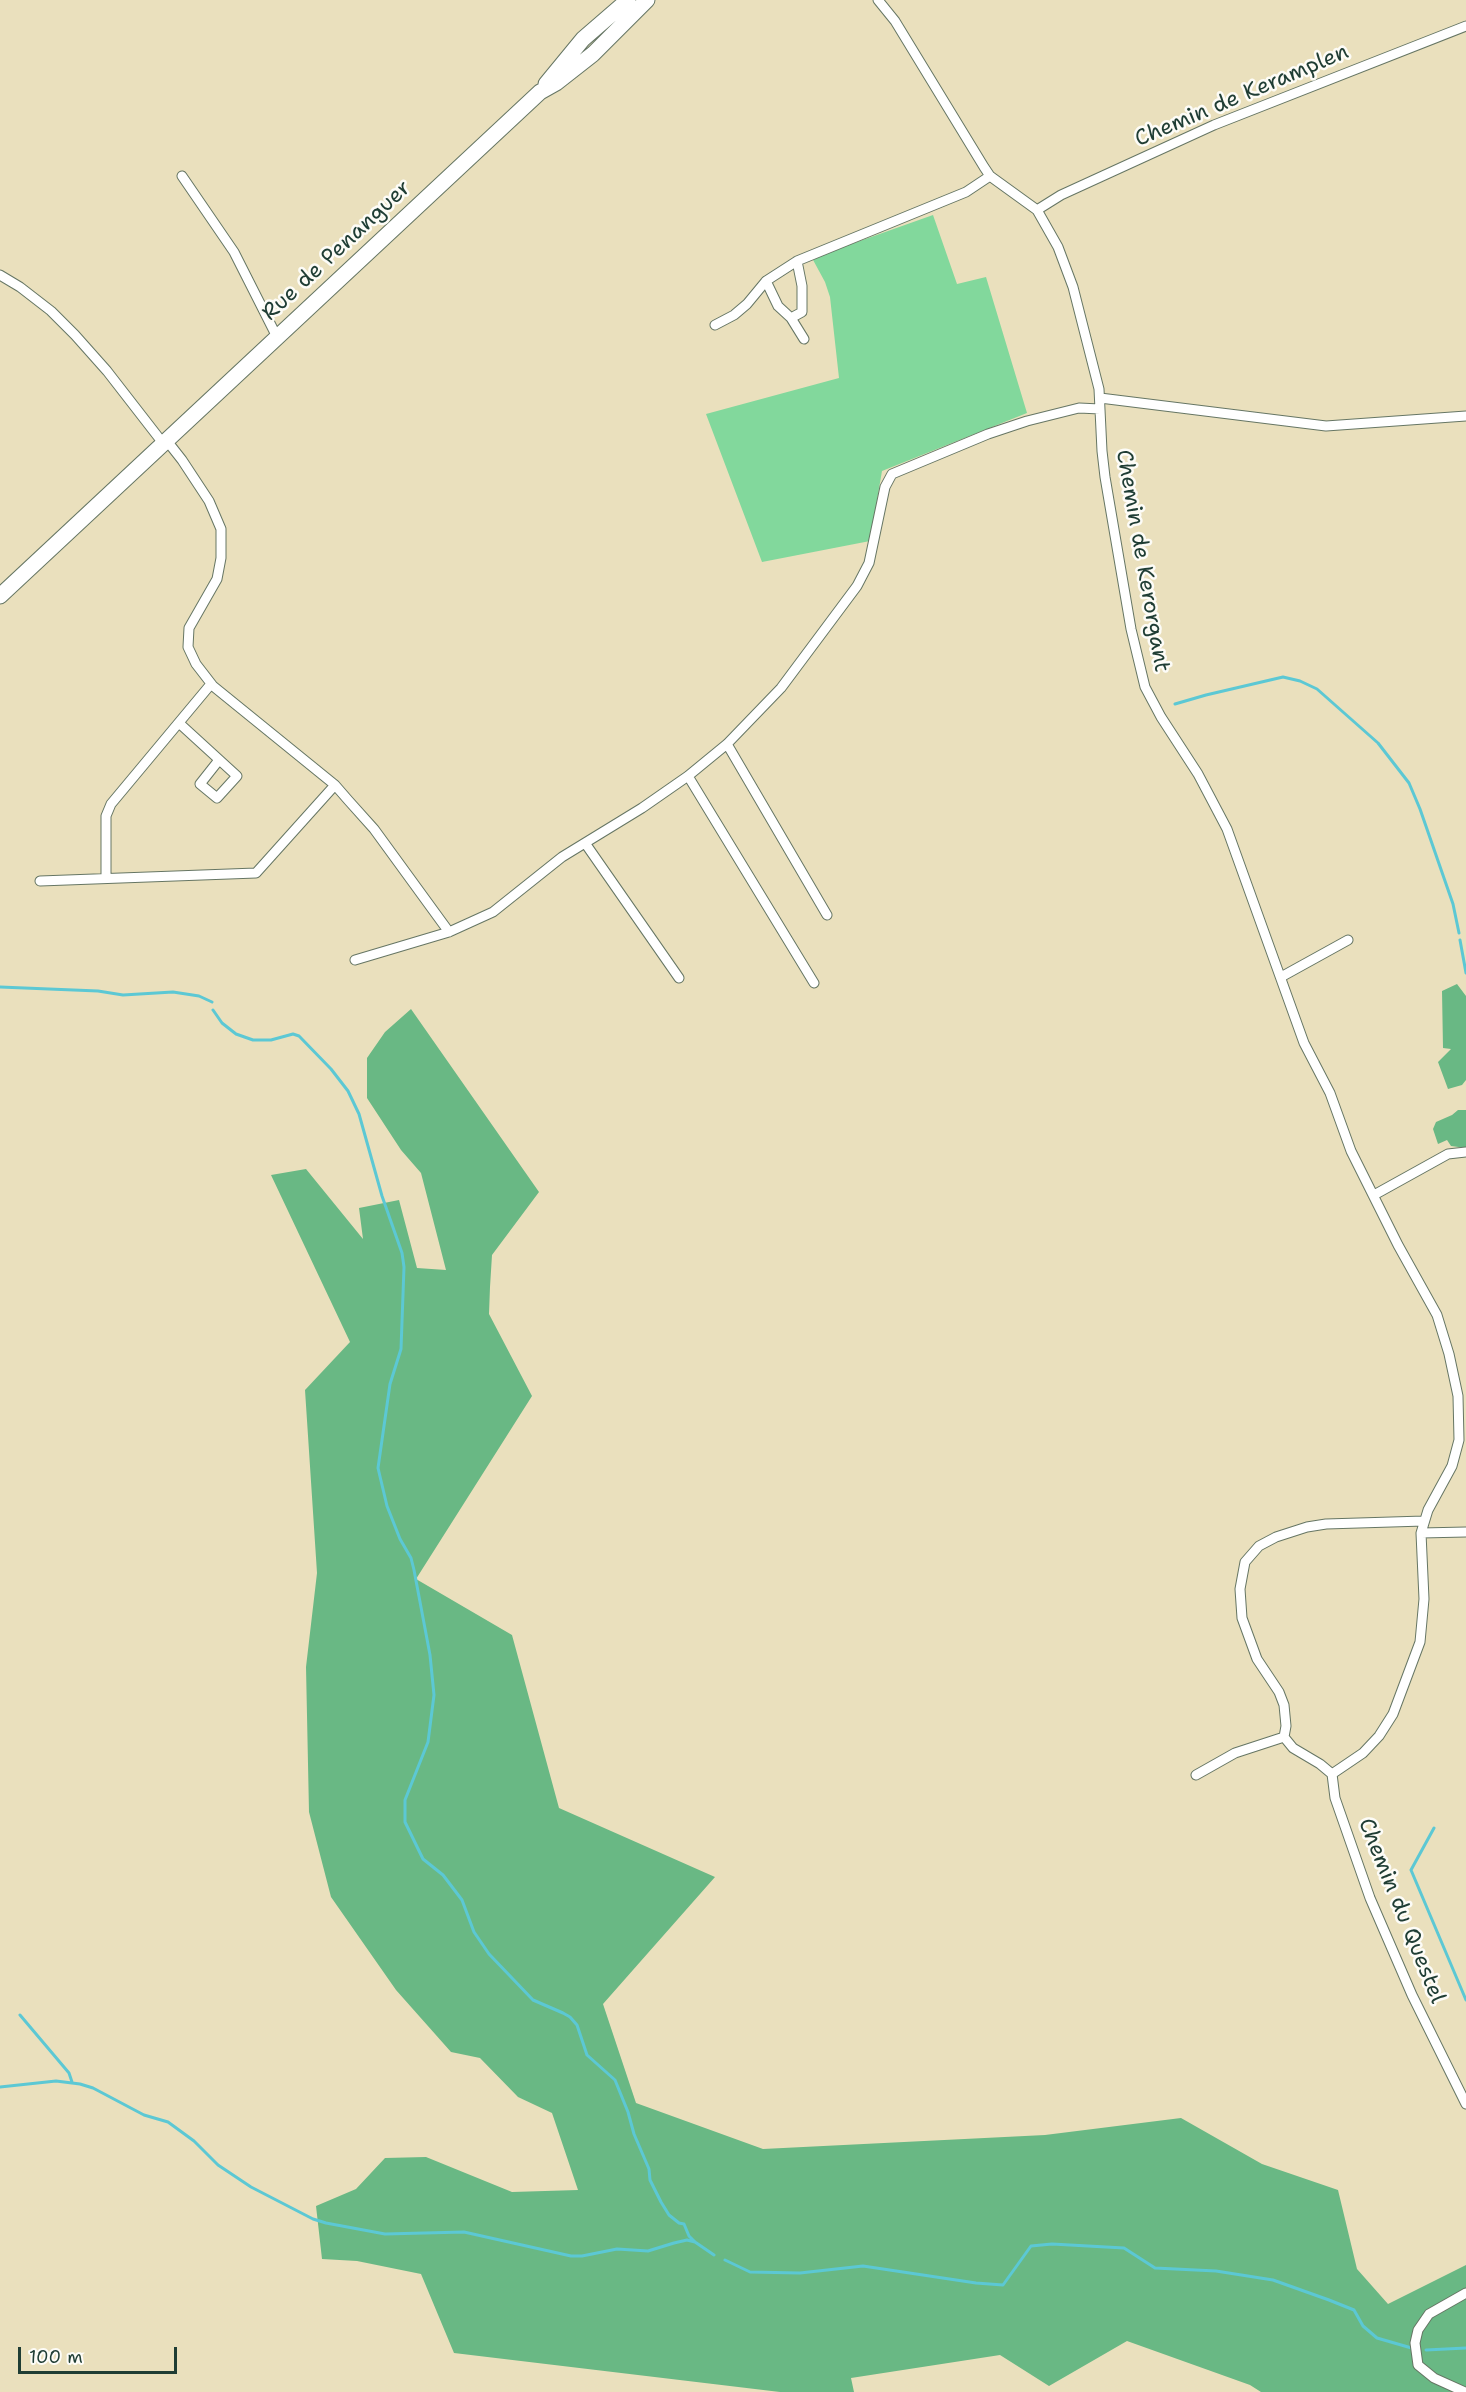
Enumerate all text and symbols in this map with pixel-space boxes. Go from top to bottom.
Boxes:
street label: Chemin de Keramplen [1131,39,1353,153]
street label: Rue de Penanguer [257,175,417,327]
street label: Chemin de Kerorgant [1109,448,1175,674]
street label: Chemin du Questel [1352,1815,1450,2007]
scale bar [21,2335,180,2373]
text: 100 m [29,2345,83,2369]

